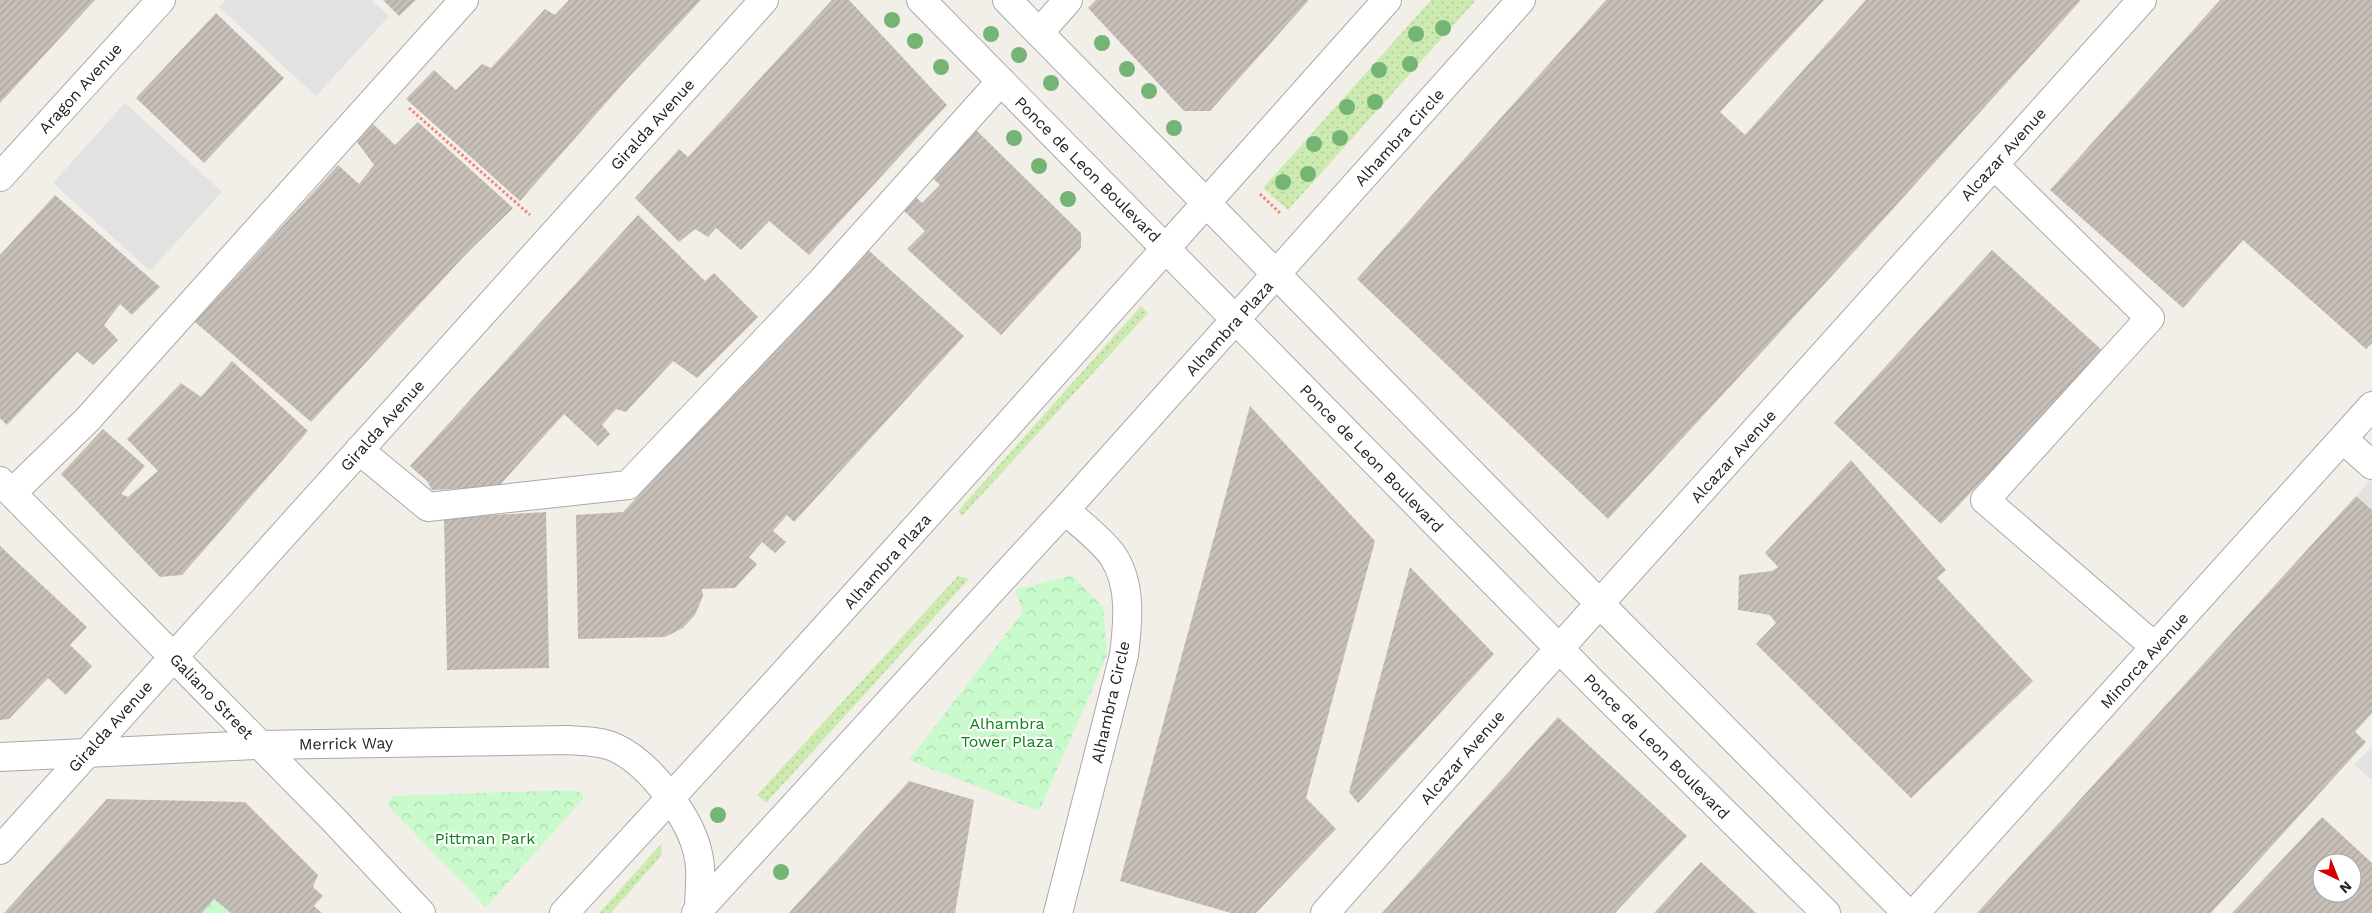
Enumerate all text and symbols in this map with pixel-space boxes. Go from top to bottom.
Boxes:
street label: Aragon Avenue [35,39,126,138]
street label: Giralda Avenue [606,75,698,174]
street label: Alhambra Circle [1351,85,1448,190]
street label: Ponce de Leon Boulevard [1011,93,1164,246]
street label: Alcazar Avenue [1957,104,2050,205]
street label: Alhambra Plaza [1182,277,1277,380]
street label: Giralda Avenue [336,376,428,475]
street label: Ponce de Leon Boulevard [1296,380,1447,536]
street label: Alcazar Avenue [1687,406,1780,507]
street label: Alhambra Plaza [840,510,935,613]
street label: Minorca Avenue [2096,608,2193,712]
street label: Alhambra Circle [1087,639,1134,765]
street label: Galiano Street [166,649,258,743]
street label: Ponce de Leon Boulevard [1580,670,1733,823]
street label: Giralda Avenue [64,677,156,776]
street label: Alcazar Avenue [1416,706,1508,808]
park label: Alhambra Tower Plaza [961,714,1053,751]
street label: Merrick Way [299,733,394,754]
park label: Pittman Park [435,829,535,848]
north arrow [2312,853,2362,903]
text: N [2337,878,2355,897]

